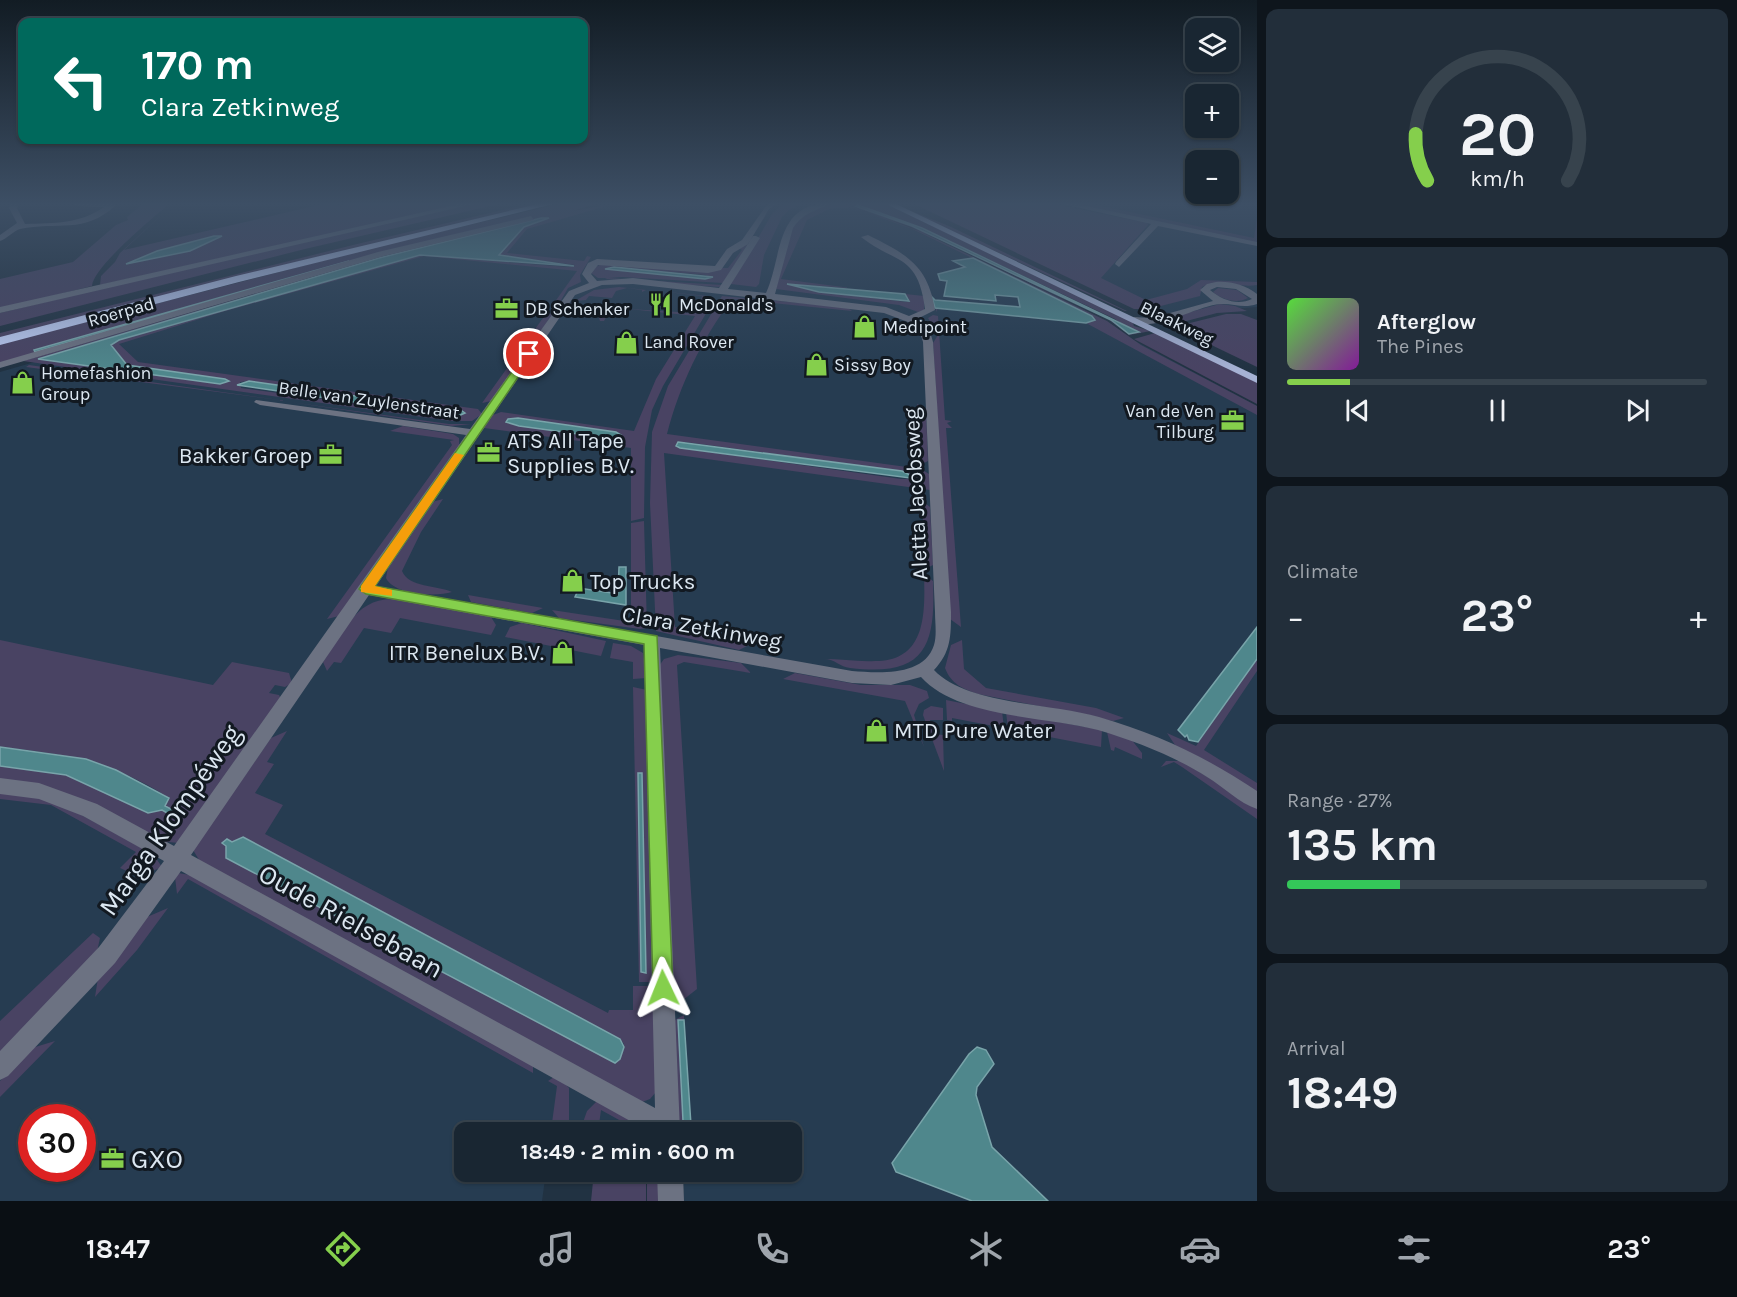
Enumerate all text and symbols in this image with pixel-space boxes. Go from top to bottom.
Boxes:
map controls [1185,18,1239,204]
button: layers [1185,18,1239,72]
text: 170 m [141,40,254,90]
icon: left [42,42,120,120]
button: + [1185,84,1239,138]
text: Clara Zetkinweg [141,91,339,123]
text: 20 [1458,98,1536,171]
button: − [1185,150,1239,204]
text: km/h [1470,166,1524,191]
street label: Roerpad [85,292,157,332]
restaurant icon: McDonald's [648,292,674,318]
place label: McDonald's [679,294,774,316]
office icon: DB Schenker [494,296,520,322]
street label: Blaakweg [1137,296,1217,350]
place label: DB Schenker [525,298,630,320]
text: Afterglow [1377,309,1476,335]
shop icon: Medipoint [852,314,878,340]
place label: Medipoint [883,316,967,338]
pin [503,328,554,379]
shop icon: Land Rover [613,329,639,355]
place label: Land Rover [644,331,734,353]
text: The Pines [1377,335,1464,358]
icon: arrive [512,337,545,370]
shop icon: Sissy Boy [803,352,829,378]
place label: Sissy Boy [834,354,911,376]
place label: Homefashion Group [41,362,151,405]
shop icon: Homefashion Group [10,370,36,396]
street label: Belle van Zuylenstraat [277,376,461,424]
icon: previous [1341,394,1374,427]
icon: pause [1481,394,1514,427]
icon: next [1621,394,1654,427]
place label: Van de Ven Tilburg [1126,400,1214,443]
street label: Aletta Jacobsweg [898,407,933,581]
office icon: Van de Ven Tilburg [1219,408,1245,434]
place label: ATS All Tape Supplies B.V. [507,428,634,479]
office icon: ATS All Tape Supplies B.V. [476,440,502,466]
office icon: Bakker Groep [317,442,343,468]
place label: Bakker Groep [179,443,312,469]
text: Climate [1287,560,1358,583]
shop icon: Top Trucks [559,568,585,594]
place label: Top Trucks [590,569,695,595]
text: 23° [1461,590,1533,642]
text: − [1287,598,1304,636]
text: + [1690,598,1707,636]
street label: Clara Zetkinweg [620,601,784,655]
shop icon: ITR Benelux B.V. [549,639,575,665]
place label: ITR Benelux B.V. [389,640,544,666]
shop icon: MTD Pure Water [863,717,889,743]
street label: Marga Klompéweg [92,718,248,922]
place label: MTD Pure Water [894,718,1052,744]
text: Range · 27% [1287,789,1392,812]
text: 135 km [1287,819,1438,871]
street label: Oude Rielsebaan [253,857,449,985]
position arrow [631,956,695,1020]
text: Arrival [1287,1037,1346,1060]
text: 18:49 [1287,1067,1399,1119]
speed limit sign: 30 [18,1104,96,1182]
text: 18:49 · 2 min · 600 m [521,1139,735,1165]
place label: GXO [131,1143,183,1175]
office icon: GXO [100,1146,126,1172]
icon: directions [322,1228,364,1270]
icon: music [536,1228,578,1270]
icon: phone [751,1228,793,1270]
icon: climate [965,1228,1007,1270]
icon: car [1179,1228,1221,1270]
icon: filters [1393,1228,1435,1270]
text: 18:47 [86,1233,150,1265]
text: 23° [1607,1233,1651,1265]

